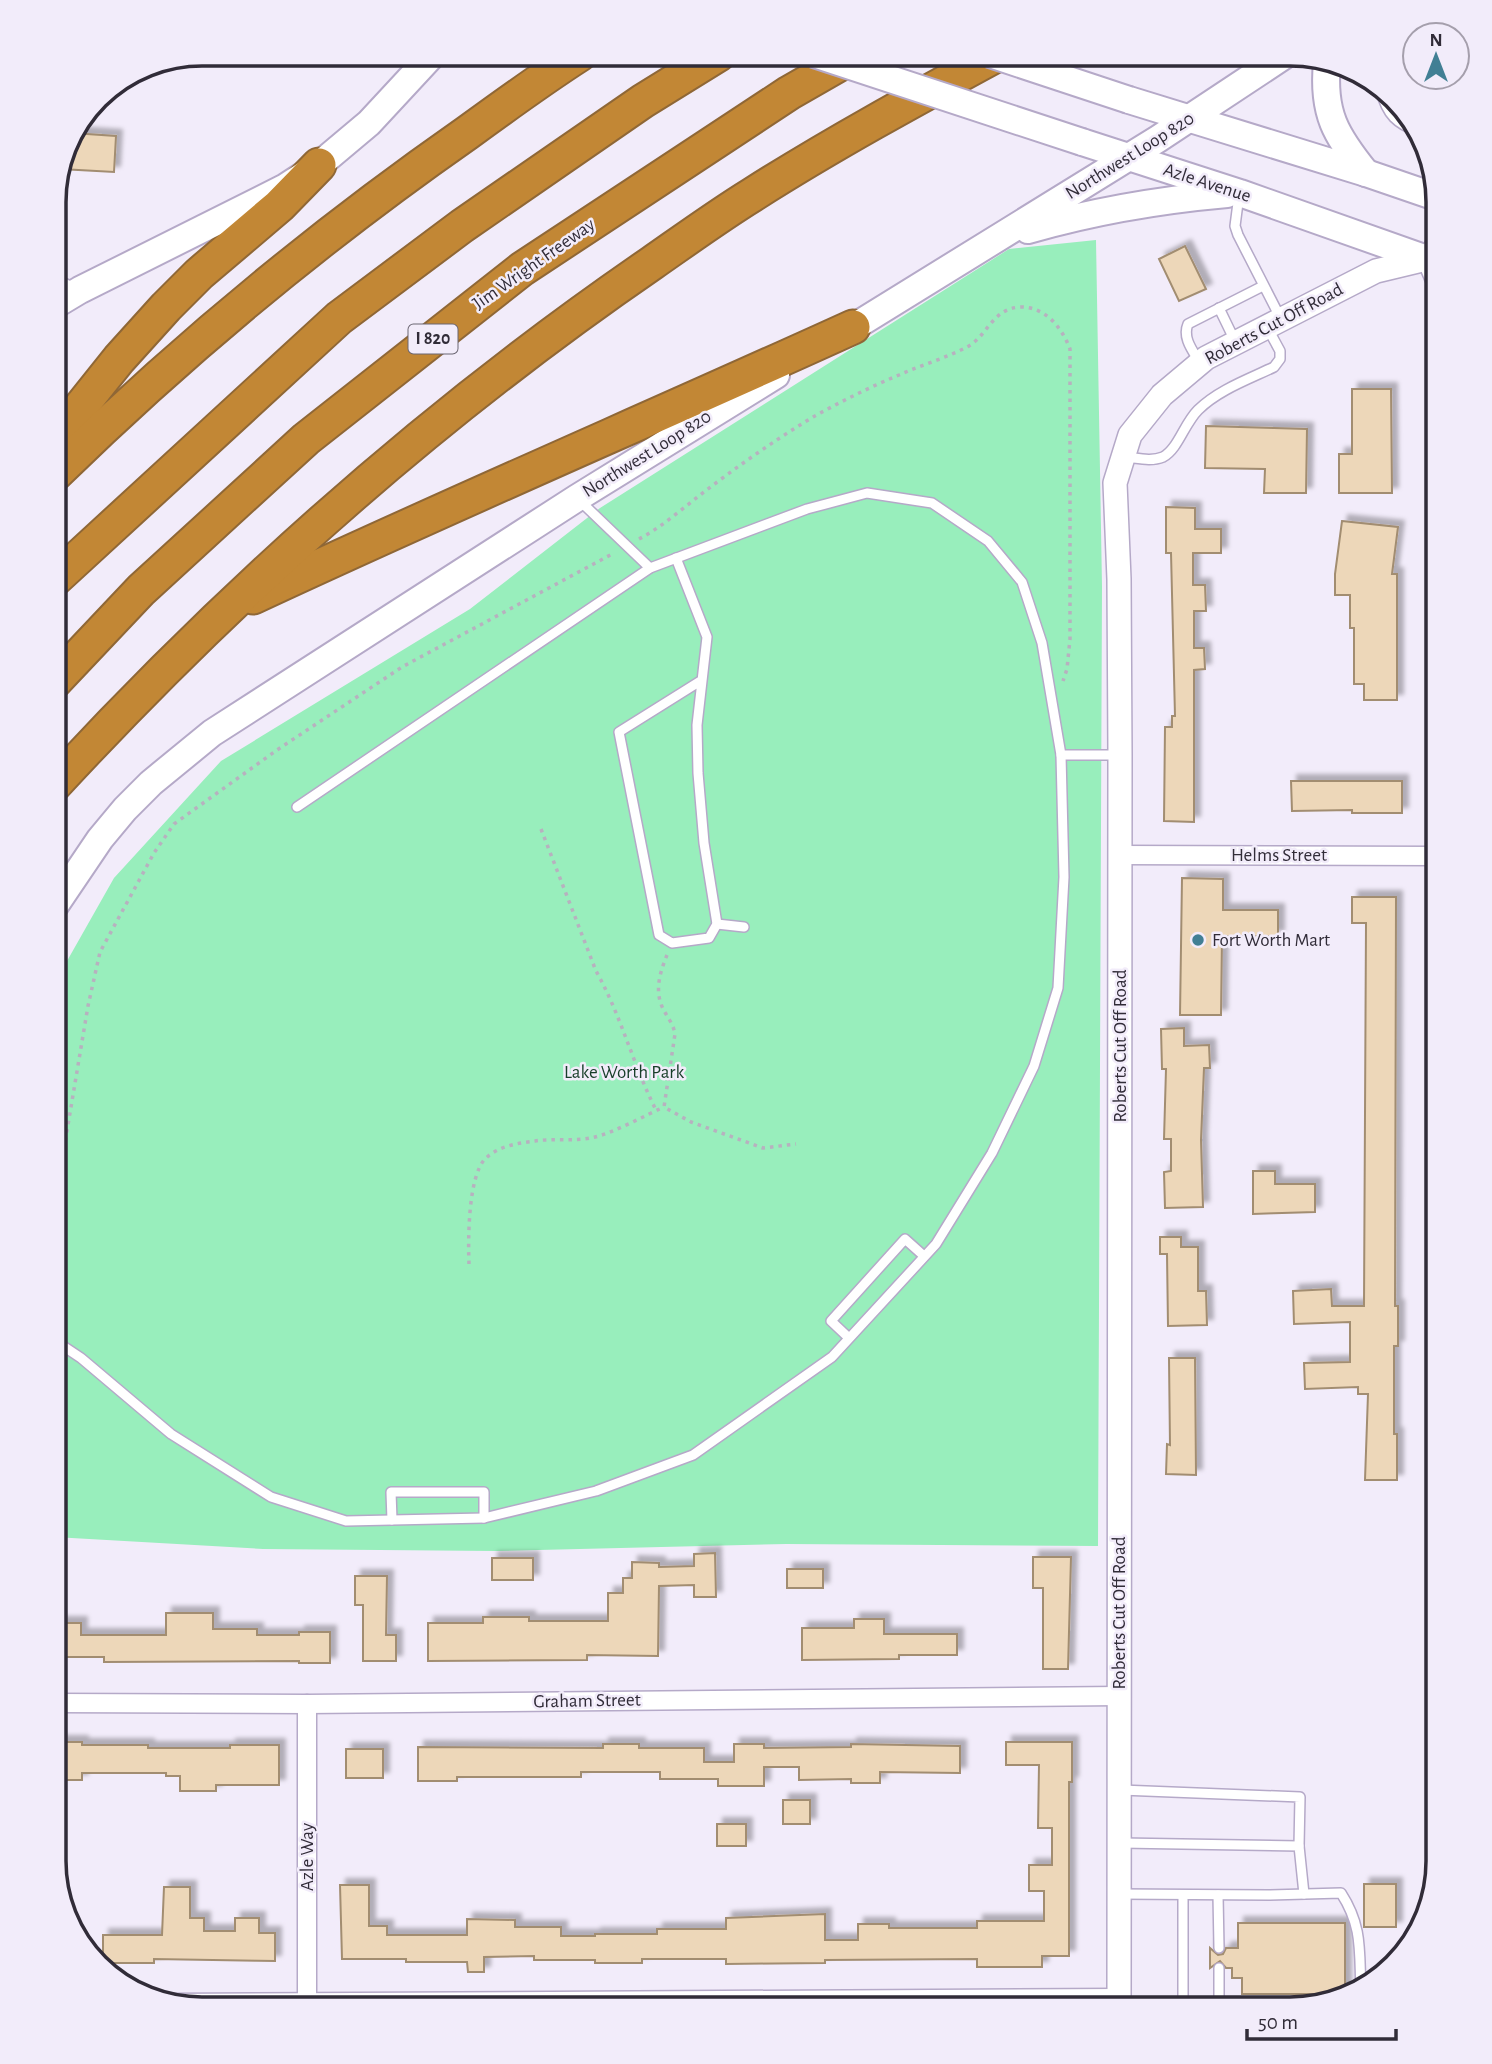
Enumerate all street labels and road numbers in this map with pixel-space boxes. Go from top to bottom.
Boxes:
street label: Northwest Loop 820 [1062,109,1198,203]
street label: Azle Avenue [1161,160,1253,206]
street label: Jim Wright Freeway [469,215,599,313]
street label: Roberts Cut Off Road [1202,280,1346,368]
road number: I 820 [408,324,458,354]
street label: Northwest Loop 820 [579,407,715,501]
street label: Helms Street [1231,846,1327,865]
street label: Roberts Cut Off Road [1111,969,1130,1123]
street label: Roberts Cut Off Road [1110,1536,1129,1690]
street label: Graham Street [533,1691,641,1711]
street label: Azle Way [298,1823,317,1891]

